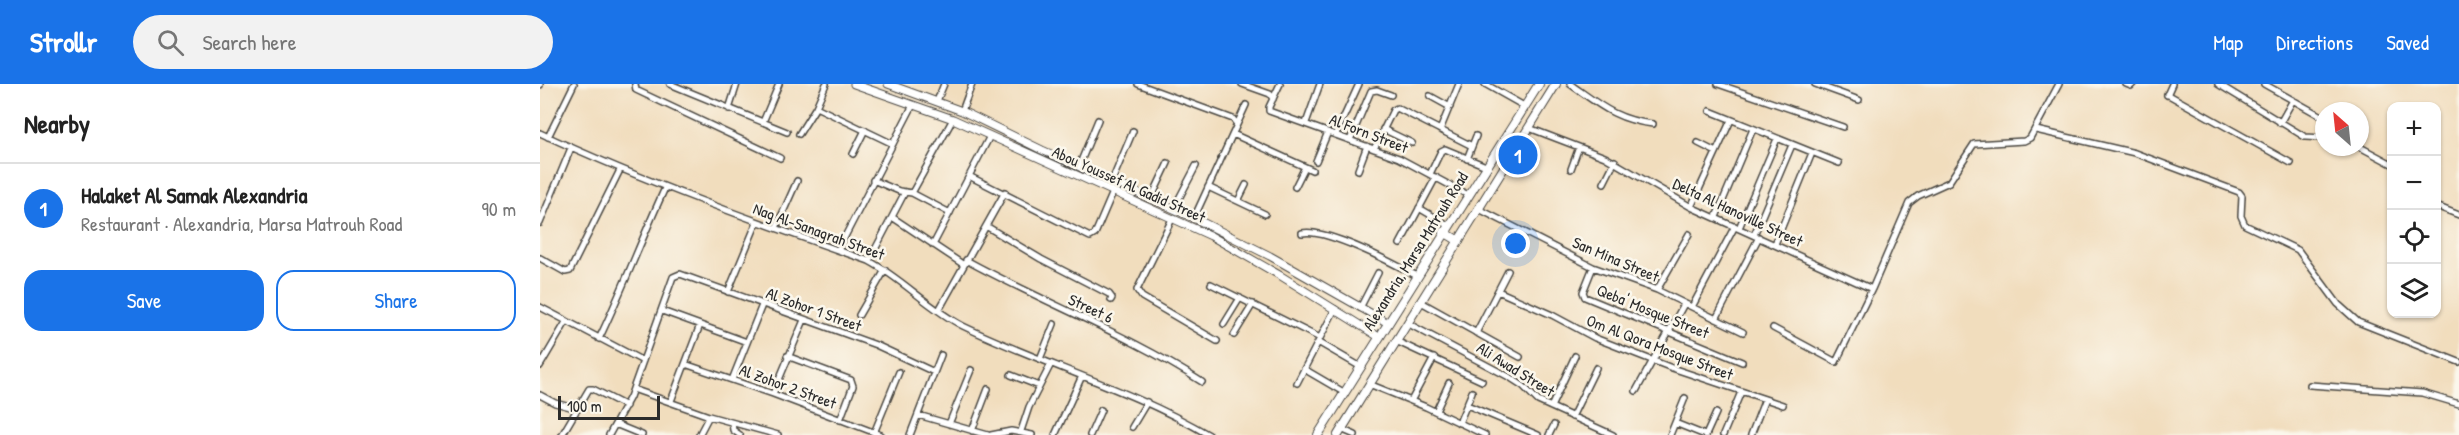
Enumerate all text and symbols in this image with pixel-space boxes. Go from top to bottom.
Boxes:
search box [133,15,553,69]
text: Strollr [30,23,97,61]
icon: search [154,26,187,59]
text: Search here [202,27,296,57]
text: Map [2213,28,2243,57]
text: Directions [2276,28,2353,57]
text: Saved [2386,28,2429,57]
north arrow [2315,102,2369,156]
map controls [2387,102,2441,318]
button: + [2387,102,2441,156]
text: Nearby [24,106,90,141]
street label: Al Forn Street [1327,108,1412,158]
pin: 1 [1498,132,1538,178]
street label: Abou Youssef Al Gadid Street [1049,140,1210,228]
button: − [2387,156,2441,210]
street label: Alexandria, Marsa Matrouh Road [1357,167,1473,335]
street label: Delta Al Hanoville Street [1669,172,1807,252]
text: Halaket Al Samak Alexandria [81,180,307,210]
text: 1 [40,195,47,222]
text: 90 m [482,195,516,222]
street label: Nag Al-Sanagrah Street [750,197,888,265]
text: Restaurant · Alexandria, Marsa Matrouh Road [81,210,402,237]
button: locate [2387,210,2441,264]
your location [1501,229,1530,258]
street label: San Mina Street [1569,231,1663,287]
button: layers [2387,264,2441,318]
button: Save [24,270,264,331]
button: Share [276,270,516,331]
street label: Qeba' Mosque Street [1594,278,1713,344]
street label: Al Zohor 1 Street [763,282,865,337]
street label: Street 6 [1065,288,1117,328]
street label: Om Al Qora Mosque Street [1583,309,1737,385]
street label: Ali Awad Street [1473,336,1560,402]
street label: Al Zohor 2 Street [736,358,840,414]
scale bar [558,393,660,420]
text: 100 m [567,395,602,417]

